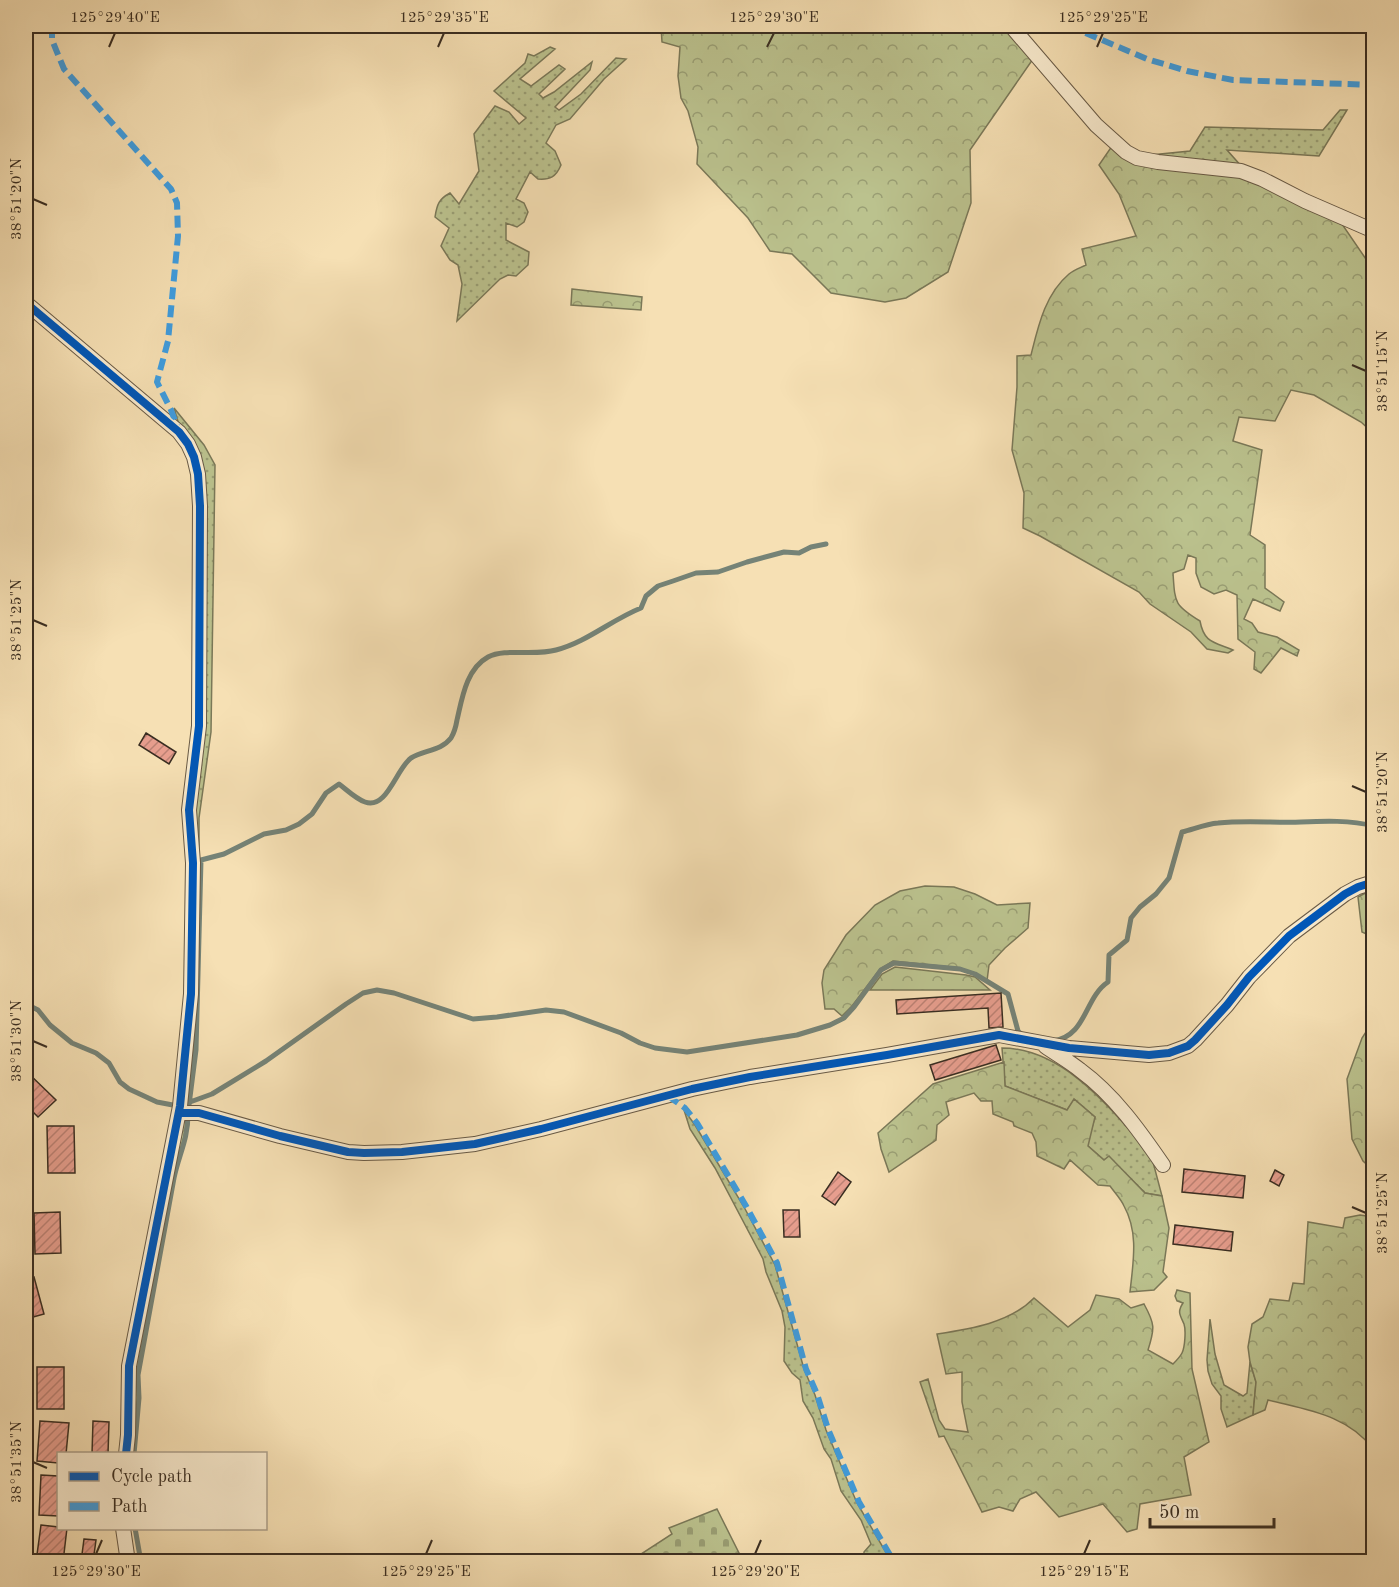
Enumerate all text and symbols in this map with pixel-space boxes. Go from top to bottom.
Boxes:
text: 125°29'40"E [70,11,160,26]
text: 125°29'35"E [399,11,489,26]
text: 125°29'30"E [729,11,819,26]
text: 125°29'25"E [1058,11,1148,26]
text: 38°51'20"N [10,158,25,240]
text: 38°51'15"N [1376,330,1391,412]
text: 38°51'25"N [10,579,25,661]
text: 38°51'20"N [1376,751,1391,833]
text: 38°51'30"N [10,1000,25,1082]
text: 38°51'25"N [1376,1172,1391,1254]
text: 38°51'35"N [10,1421,25,1503]
legend [57,1452,267,1530]
text: Cycle path [111,1468,192,1486]
scale bar [1150,1491,1274,1529]
text: Path [111,1498,148,1516]
text: 50 m [1159,1504,1199,1522]
text: 125°29'30"E [51,1565,141,1580]
text: 125°29'25"E [381,1565,471,1580]
text: 125°29'20"E [710,1565,800,1580]
text: 125°29'15"E [1039,1565,1129,1580]

